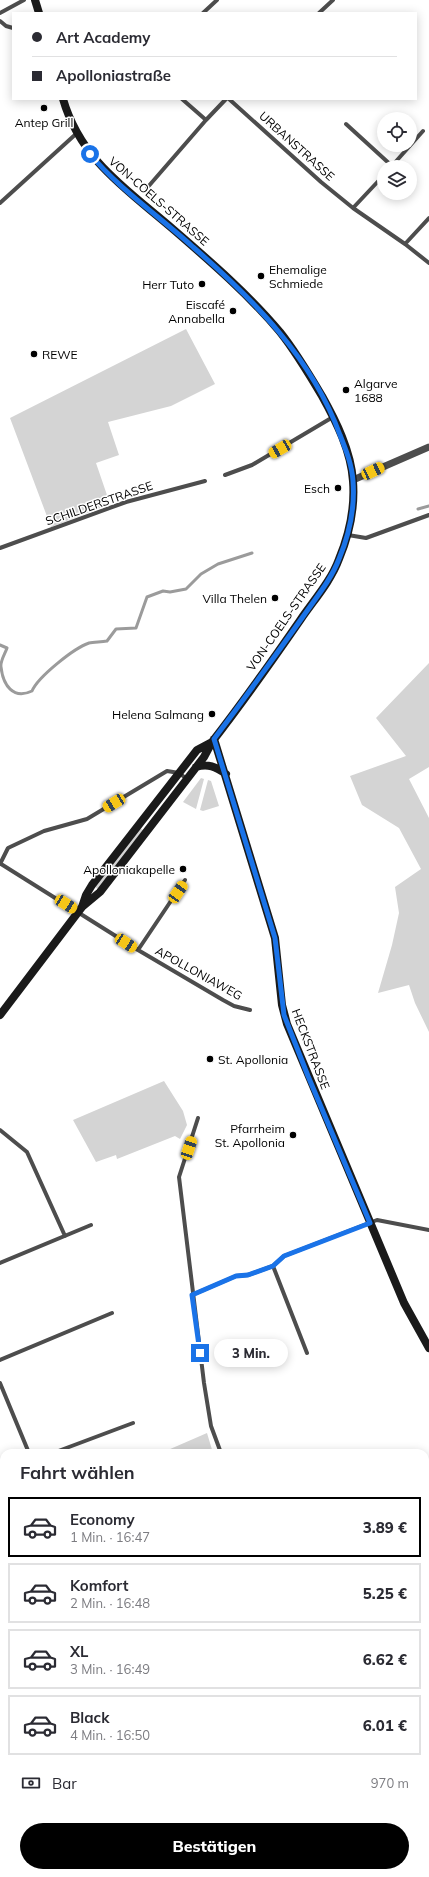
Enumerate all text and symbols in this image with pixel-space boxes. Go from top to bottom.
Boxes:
text: Art Academy [56,28,150,47]
text: Apolloniastraße [56,66,171,85]
marker: Antep Grill [39,103,49,113]
street label: URBANSTRASSE [256,108,338,184]
map controls [377,112,417,200]
button: locate [377,112,417,152]
place label: Antep Grill [15,115,73,130]
route start [81,145,99,163]
street label: VON-COELS-STRASSE [106,153,212,249]
button: layers [377,160,417,200]
place label: Ehemalige Schmiede [269,262,327,291]
marker: Ehemalige Schmiede [256,271,266,281]
place label: Herr Tuto [142,277,194,292]
marker: Herr Tuto [197,279,207,289]
place label: Eiscafé Annabella [168,297,225,326]
marker: Eiscafé Annabella [228,306,238,316]
place label: REWE [42,347,78,362]
marker: REWE [29,349,39,359]
place label: Algarve 1688 [354,376,398,405]
marker: Algarve 1688 [341,385,351,395]
car [267,438,293,460]
car [360,460,386,482]
street label: SCHILDERSTRASSE [43,478,155,528]
place label: Esch [304,481,330,496]
marker: Esch [333,483,343,493]
street label: VON-COELS-STRASSE [243,560,329,674]
place label: Villa Thelen [202,591,267,606]
marker: Villa Thelen [270,593,280,603]
place label: Helena Salmang [112,707,204,722]
marker: Helena Salmang [207,709,217,719]
car [101,792,127,814]
place label: Apolloniakapelle [83,862,175,877]
marker: Apolloniakapelle [178,864,188,874]
car [166,879,190,905]
car [53,893,79,915]
car [113,931,139,955]
street label: APOLLONIAWEG [153,943,245,1003]
street label: HECKSTRASSE [289,1007,333,1091]
place label: St. Apollonia [218,1052,288,1067]
marker: St. Apollonia [205,1054,215,1064]
place label: Pfarrheim St. Apollonia [215,1121,285,1150]
marker: Pfarrheim St. Apollonia [288,1130,298,1140]
car [180,1135,198,1161]
callout: 3 Min. [214,1339,288,1367]
route end [191,1344,209,1362]
text: 3 Min. [232,1345,270,1361]
text: Fahrt wählen [20,1461,135,1484]
icon: car [22,1509,58,1545]
text: Economy [70,1510,135,1529]
text: 3.89 € [363,1518,407,1537]
text: 1 Min. · 16:47 [70,1529,150,1545]
icon: car [22,1575,58,1611]
text: Komfort [70,1576,128,1595]
text: 5.25 € [363,1584,407,1603]
text: 2 Min. · 16:48 [70,1595,150,1611]
icon: car [22,1641,58,1677]
text: XL [70,1642,88,1661]
text: 6.62 € [363,1650,407,1669]
text: 3 Min. · 16:49 [70,1661,150,1677]
icon: car [22,1707,58,1743]
text: Black [70,1708,109,1727]
text: 6.01 € [363,1716,407,1735]
text: 4 Min. · 16:50 [70,1727,150,1743]
icon: cash [20,1772,42,1794]
text: Bar [52,1774,77,1793]
text: 970 m [371,1775,409,1791]
button: Bestätigen [20,1823,409,1869]

